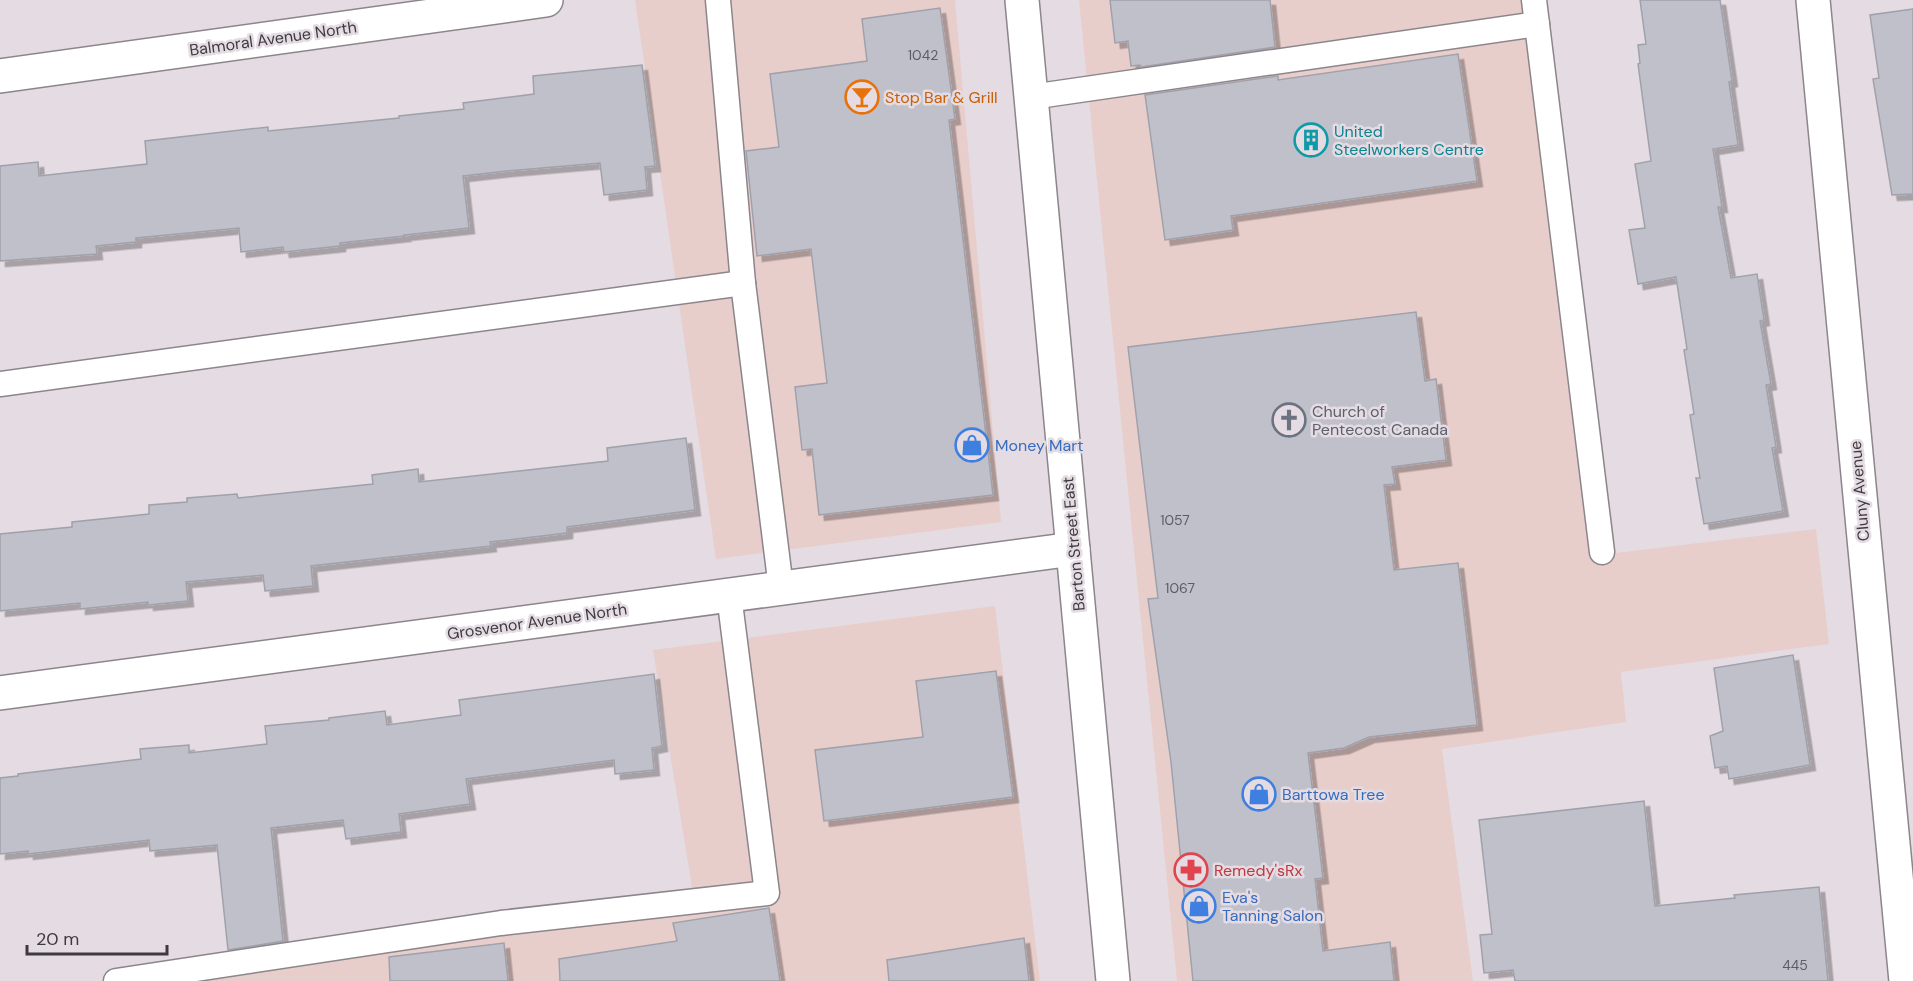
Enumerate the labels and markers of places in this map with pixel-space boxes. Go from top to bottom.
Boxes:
bar icon: Stop Bar & Grill [844,79,880,115]
place label: Stop Bar & Grill [885,87,998,108]
place label: United Steelworkers Centre [1334,121,1484,160]
building icon: United Steelworkers Centre [1293,122,1329,158]
place label: Church of Pentecost Canada [1312,401,1448,440]
church icon: Church of Pentecost Canada [1271,402,1307,438]
shop icon: Money Mart [954,427,990,463]
place label: Money Mart [995,435,1083,456]
shop icon: Barttowa Tree [1241,776,1277,812]
place label: Barttowa Tree [1282,784,1385,805]
pharmacy icon: Remedy'sRx [1173,852,1209,888]
place label: Remedy'sRx [1214,860,1302,881]
place label: Eva's Tanning Salon [1222,887,1323,926]
shop icon: Eva's Tanning Salon [1181,888,1217,924]

